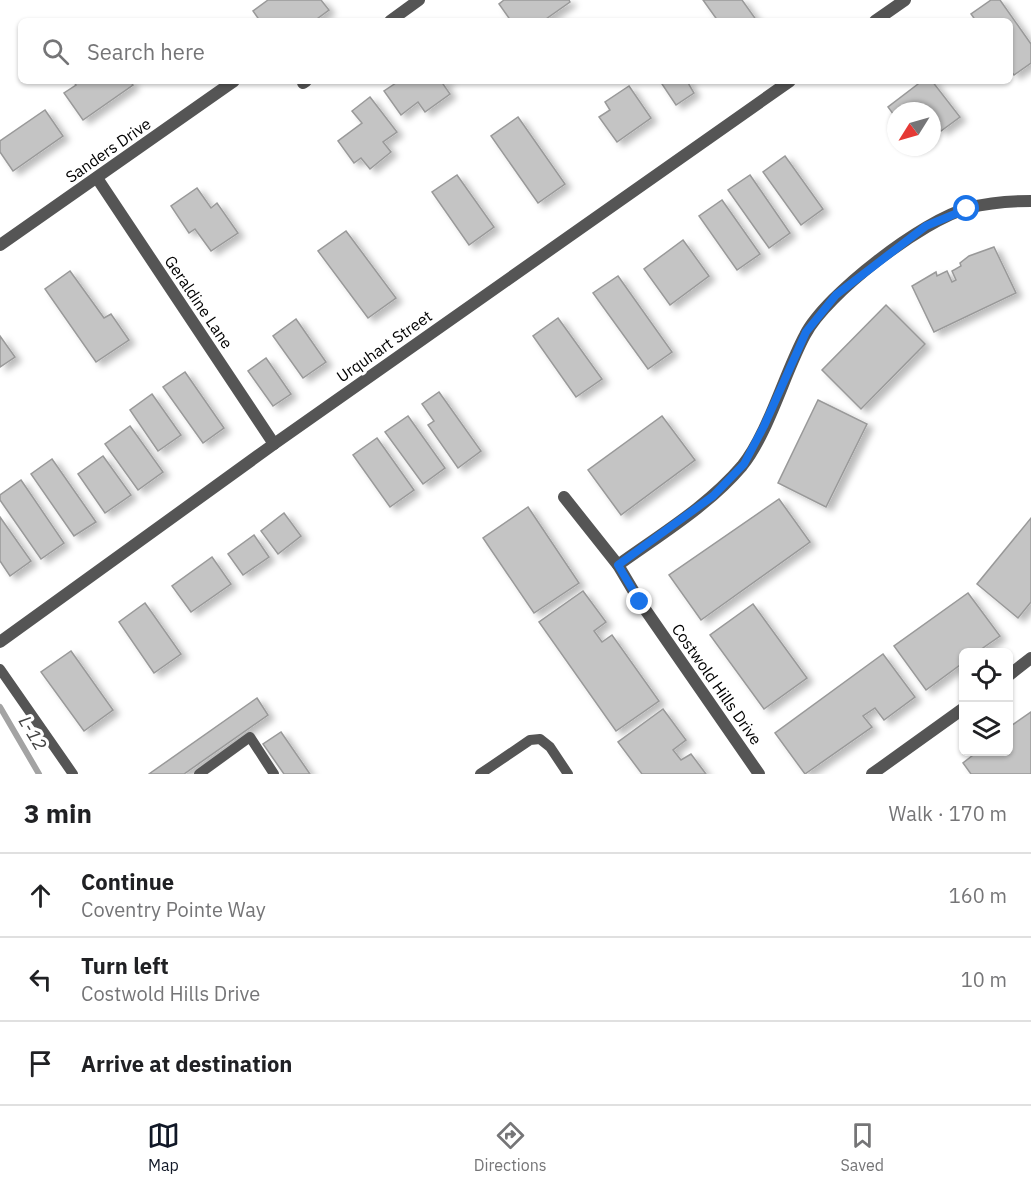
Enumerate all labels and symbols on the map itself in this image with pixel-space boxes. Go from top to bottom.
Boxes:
north arrow [887,102,941,156]
street label: Sanders Drive [61,113,155,187]
route start [953,195,979,221]
street label: Geraldine Lane [161,252,238,353]
street label: Urquhart Street [332,306,436,386]
route end [626,588,652,614]
street label: Costwold Hills Drive [668,620,766,749]
water label: L-12 [14,711,52,755]

